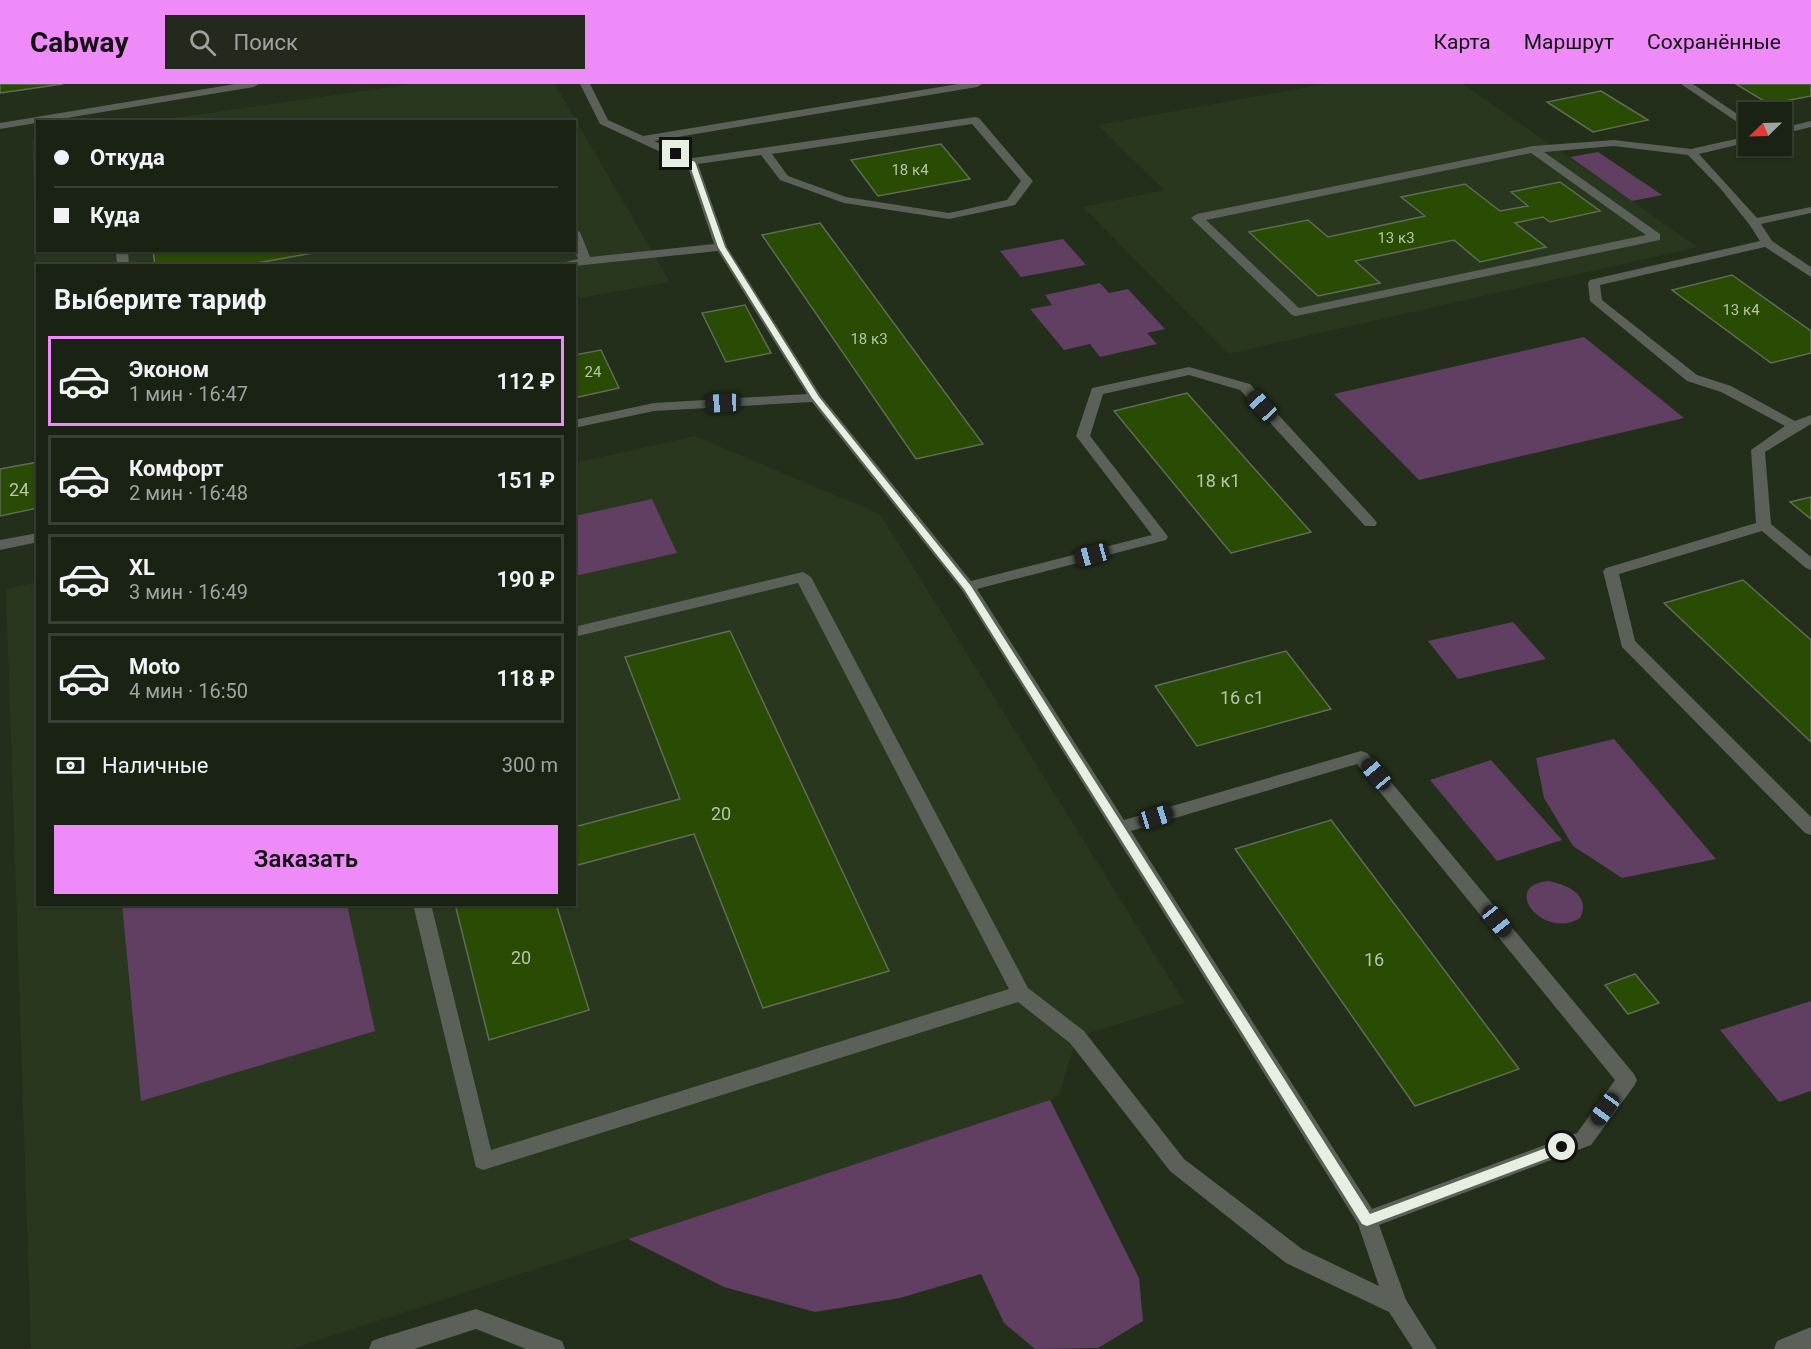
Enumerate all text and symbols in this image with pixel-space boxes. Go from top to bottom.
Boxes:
search box [165,15,585,69]
text: Cabway [30,26,129,59]
icon: search [186,26,219,59]
text: Поиск [234,30,298,55]
text: Карта [1434,30,1491,54]
text: Маршрут [1524,30,1614,54]
text: Сохранённые [1647,30,1781,54]
north arrow [1738,102,1792,156]
map controls [1738,102,1792,156]
route end [662,140,689,167]
text: Откуда [90,145,165,170]
house number: 18 к4 [891,161,929,179]
text: Куда [90,203,140,228]
house number: 13 к3 [1377,229,1415,247]
text: Выберите тариф [54,284,266,316]
house number: 13 к4 [1722,301,1760,319]
house number: 18 к3 [850,330,888,348]
icon: car [57,354,111,408]
text: Эконом [129,357,209,382]
house number: 24 [585,363,602,381]
text: 112 ₽ [497,369,555,394]
text: 1 мин · 16:47 [129,382,248,406]
car [1243,387,1281,425]
car [705,393,741,413]
icon: car [57,453,111,507]
text: Комфорт [129,456,224,481]
text: 151 ₽ [497,468,555,493]
house number: 18 к1 [1196,470,1240,491]
house number: 24 [9,479,29,500]
text: 2 мин · 16:48 [129,481,248,505]
car [1072,542,1112,568]
icon: car [57,552,111,606]
text: XL [129,555,155,580]
text: 190 ₽ [497,567,555,592]
text: 3 мин · 16:49 [129,580,248,604]
icon: car [57,651,111,705]
text: Moto [129,654,180,679]
text: 118 ₽ [497,666,555,691]
text: 4 мин · 16:50 [129,679,248,703]
house number: 16 с1 [1220,687,1264,708]
icon: cash [54,749,87,782]
text: Наличные [102,753,208,778]
text: 300 m [502,753,558,777]
car [1358,754,1394,794]
house number: 20 [711,803,731,824]
car [1136,803,1176,831]
button: Заказать [54,825,558,894]
car [1479,901,1515,941]
house number: 20 [511,947,531,968]
house number: 16 [1364,949,1384,970]
car [1587,1089,1623,1129]
route start [1548,1133,1575,1160]

